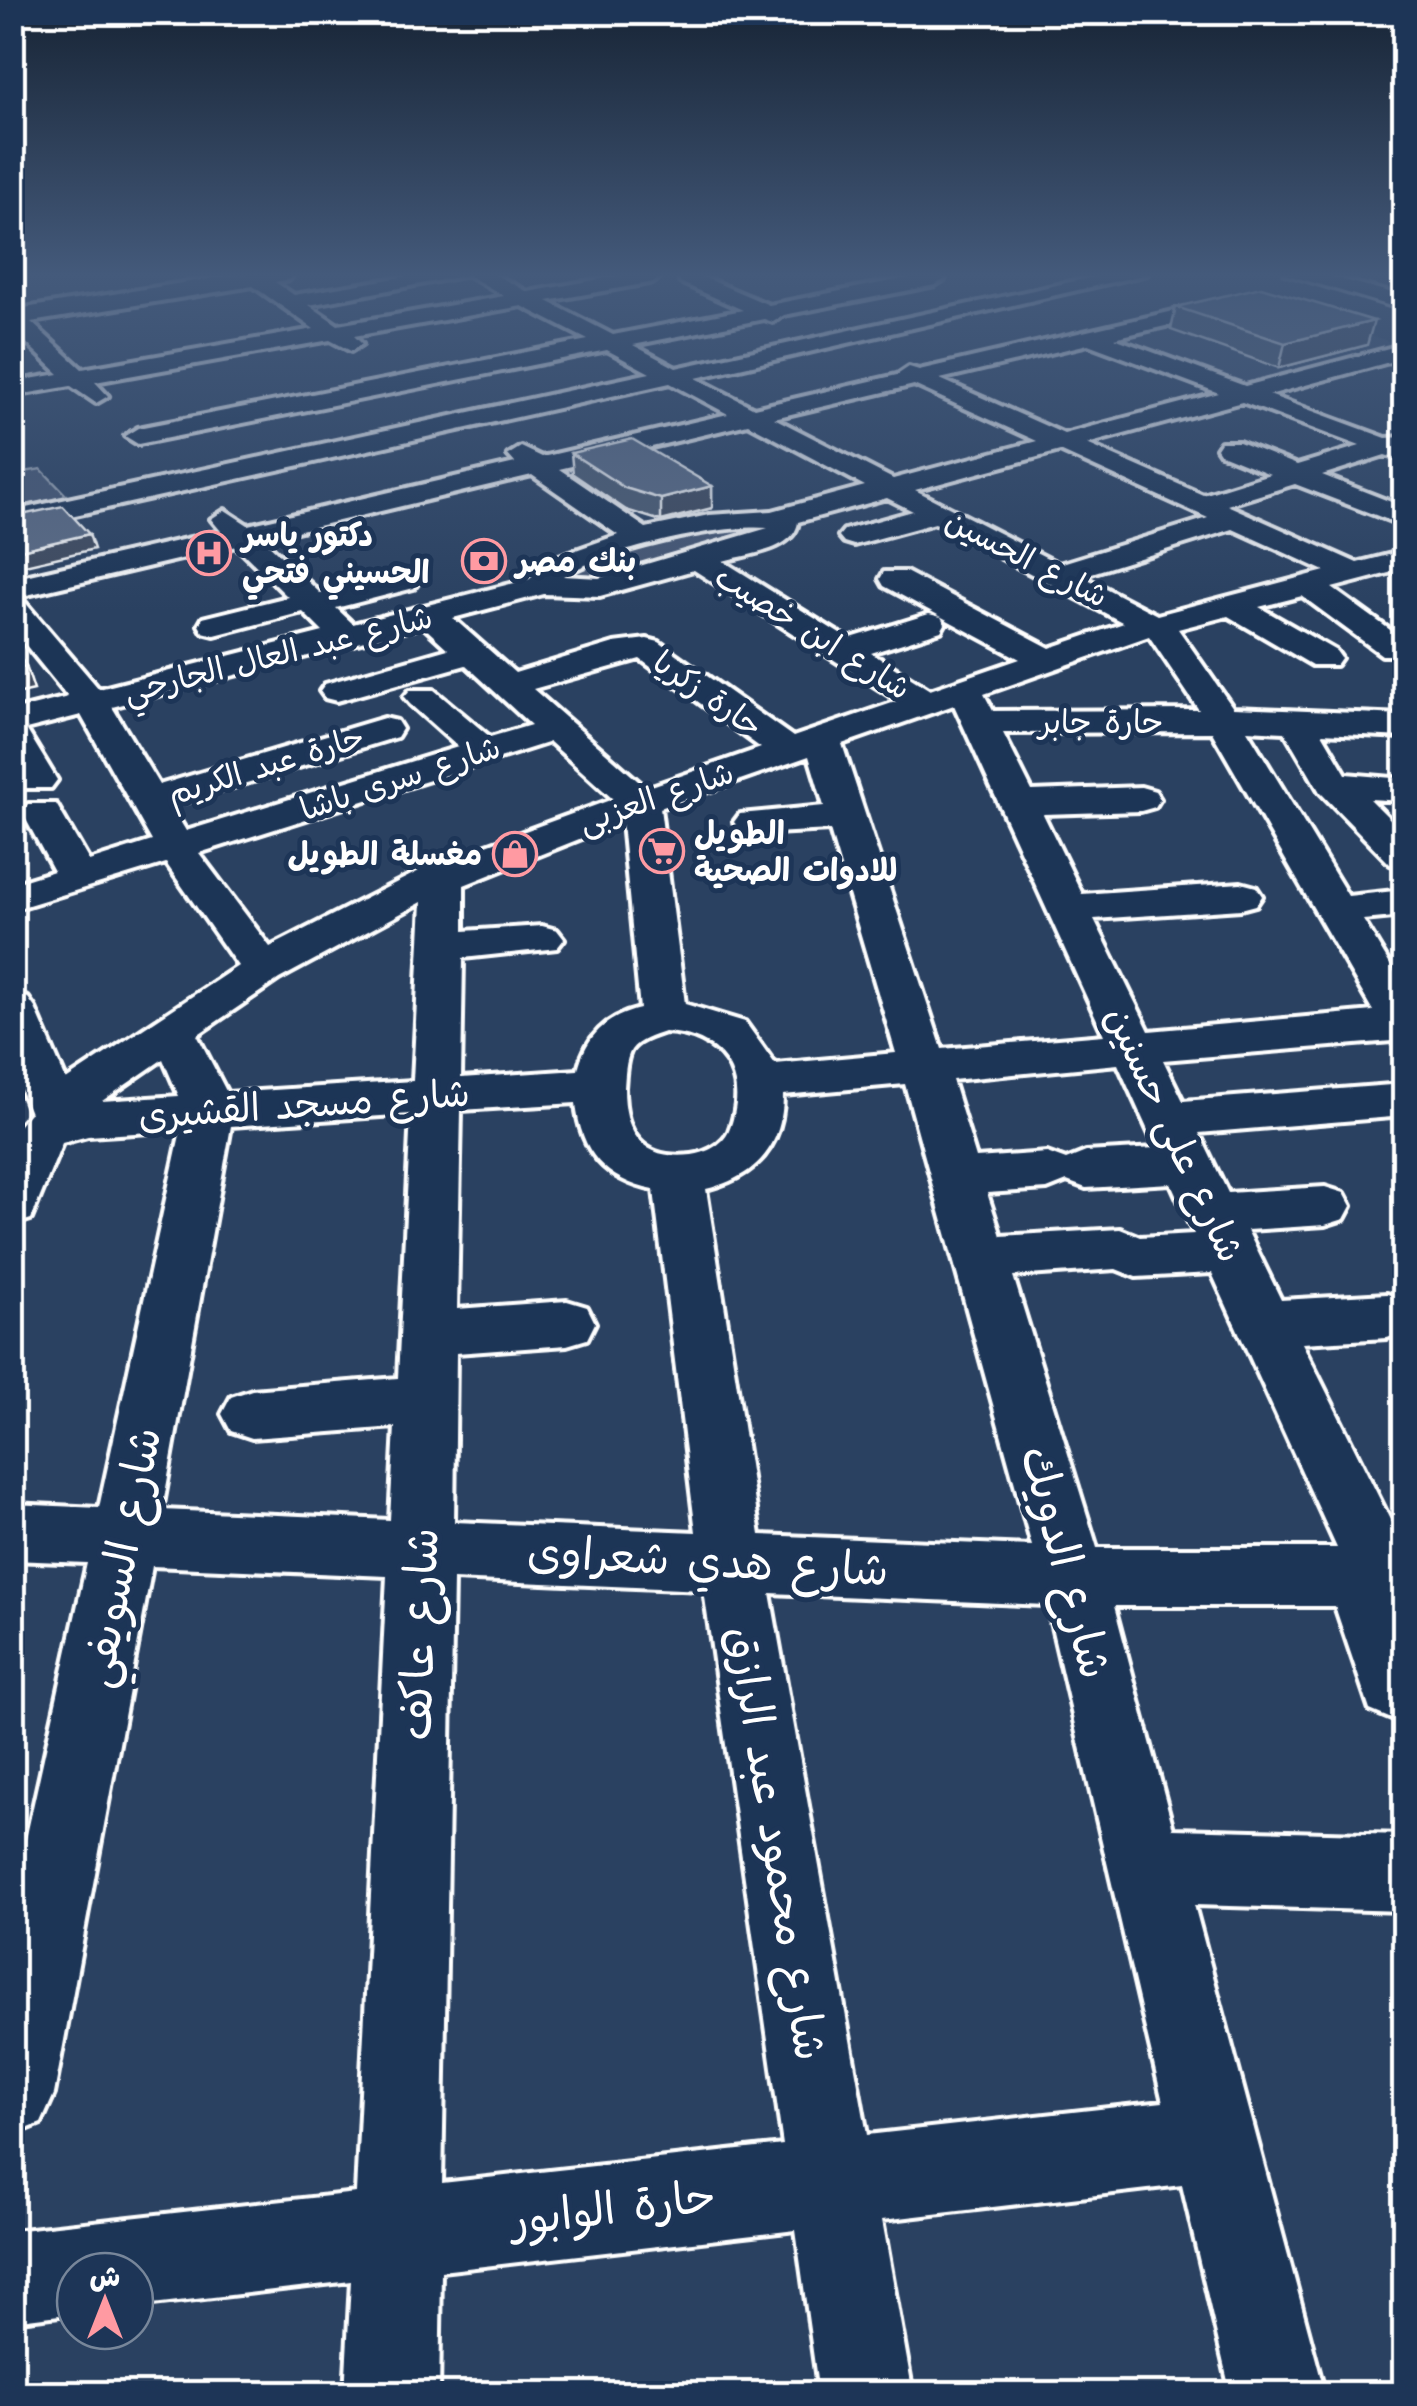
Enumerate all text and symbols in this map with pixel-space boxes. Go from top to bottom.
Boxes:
street label: شارع الحسين [937,499,1115,620]
place label: دكتور ياسر الحسيني فتحي [239,514,430,601]
hospital icon: دكتور ياسر الحسيني فتحي [186,530,232,576]
bank icon: بنك مصر [461,538,507,584]
place label: بنك مصر [513,540,636,585]
street label: شارع ابن خصيب [706,555,919,712]
street label: شارع عبد العال الجارحي [119,595,438,719]
street label: حارة زكريا [643,641,771,750]
street label: حارة جابر [1036,701,1163,746]
street label: حارة عبد الكريم [162,715,370,818]
street label: شارع سرى باشا [294,726,507,833]
street label: شارع العزبى [573,751,740,846]
place label: الطويل للادوات الصحية [694,812,897,894]
supermarket icon: الطويل للادوات الصحية [639,828,685,874]
shop icon: مغسلة الطويل [492,831,538,877]
place label: مغسلة الطويل [288,833,482,878]
street label: شارع على حسنين [1091,998,1255,1272]
street label: شارع مسجد القشيرى [137,1068,472,1144]
street label: شارع السويفي [67,1422,184,1694]
street label: شارع الدويك [1003,1439,1125,1686]
street label: شارع هدي شعراوى [526,1523,890,1603]
street label: شارع عاكف [386,1527,456,1742]
street label: شارع محمود عبد الرازق [710,1622,840,2065]
street label: حارة الوابور [503,2167,719,2254]
north arrow [55,2251,155,2351]
text: ش [90,2258,120,2297]

